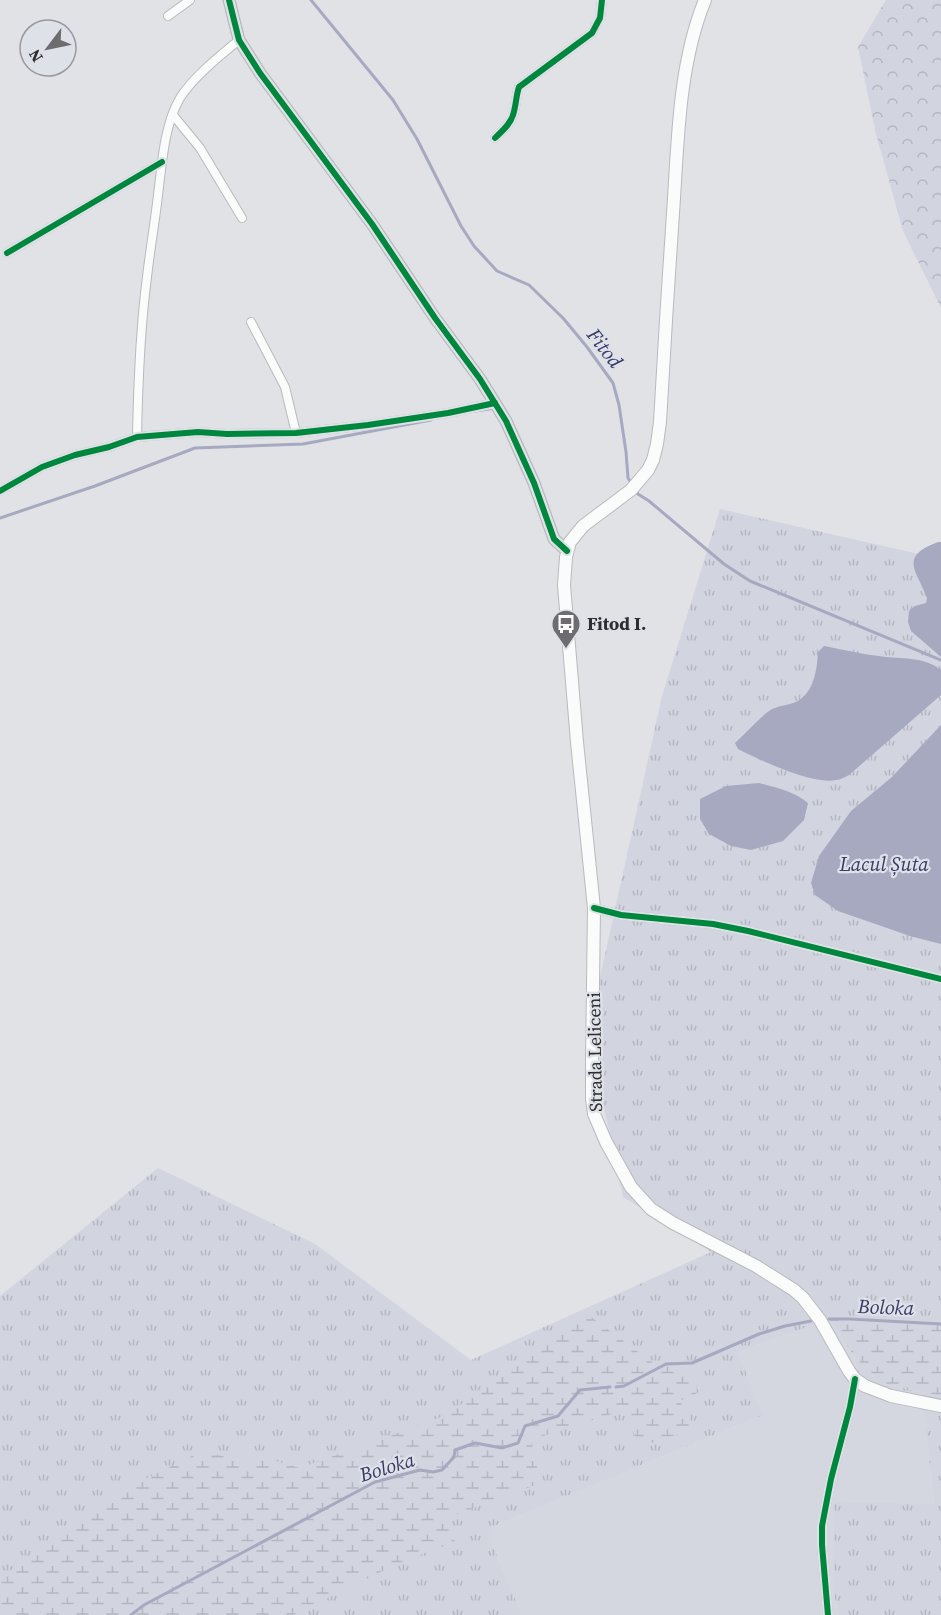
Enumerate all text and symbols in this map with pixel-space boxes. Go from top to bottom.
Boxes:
north arrow [18,18,78,78]
text: N [23,45,48,67]
water label: Fitod [580,321,630,374]
bus stop icon: Fitod I. [550,608,582,650]
place label: Fitod I. [587,611,646,636]
water label: Lacul Șuta [838,850,929,878]
street label: Strada Leliceni [581,992,608,1112]
water label: Boloka [856,1292,915,1322]
water label: Boloka [355,1445,419,1489]

